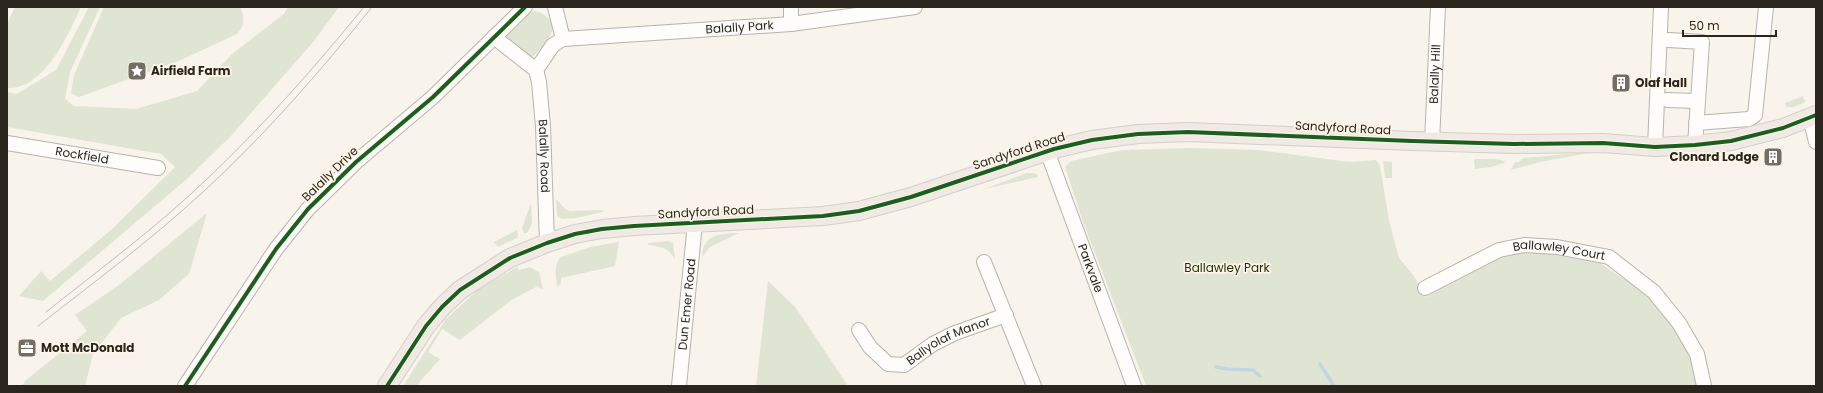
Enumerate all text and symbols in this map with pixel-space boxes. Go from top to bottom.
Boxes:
scale bar [1683,12,1776,38]
street label: Balally Park [705,16,775,38]
text: 50 m [1689,17,1720,34]
street label: Balally Hill [1425,44,1444,104]
place icon: Airfield Farm [126,60,148,82]
place label: Airfield Farm [151,62,231,79]
building icon: Olaf Hall [1610,72,1632,94]
place label: Olaf Hall [1635,74,1687,91]
street label: Sandyford Road [1294,116,1392,139]
street label: Balally Road [534,118,554,193]
street label: Sandyford Road [970,128,1067,173]
street label: Rockfield [54,142,110,168]
street label: Balally Drive [298,142,362,205]
building icon: Clonard Lodge [1762,146,1784,168]
place label: Clonard Lodge [1670,148,1760,165]
street label: Sandyford Road [657,200,755,223]
street label: Ballawley Court [1511,236,1607,264]
street label: Parkvale [1074,241,1108,295]
street label: Dun Emer Road [674,258,699,351]
park label: Ballawley Park [1184,259,1271,276]
street label: Ballyolaf Manor [903,312,993,369]
office icon: Mott McDonald [16,337,38,359]
place label: Mott McDonald [41,339,135,356]

